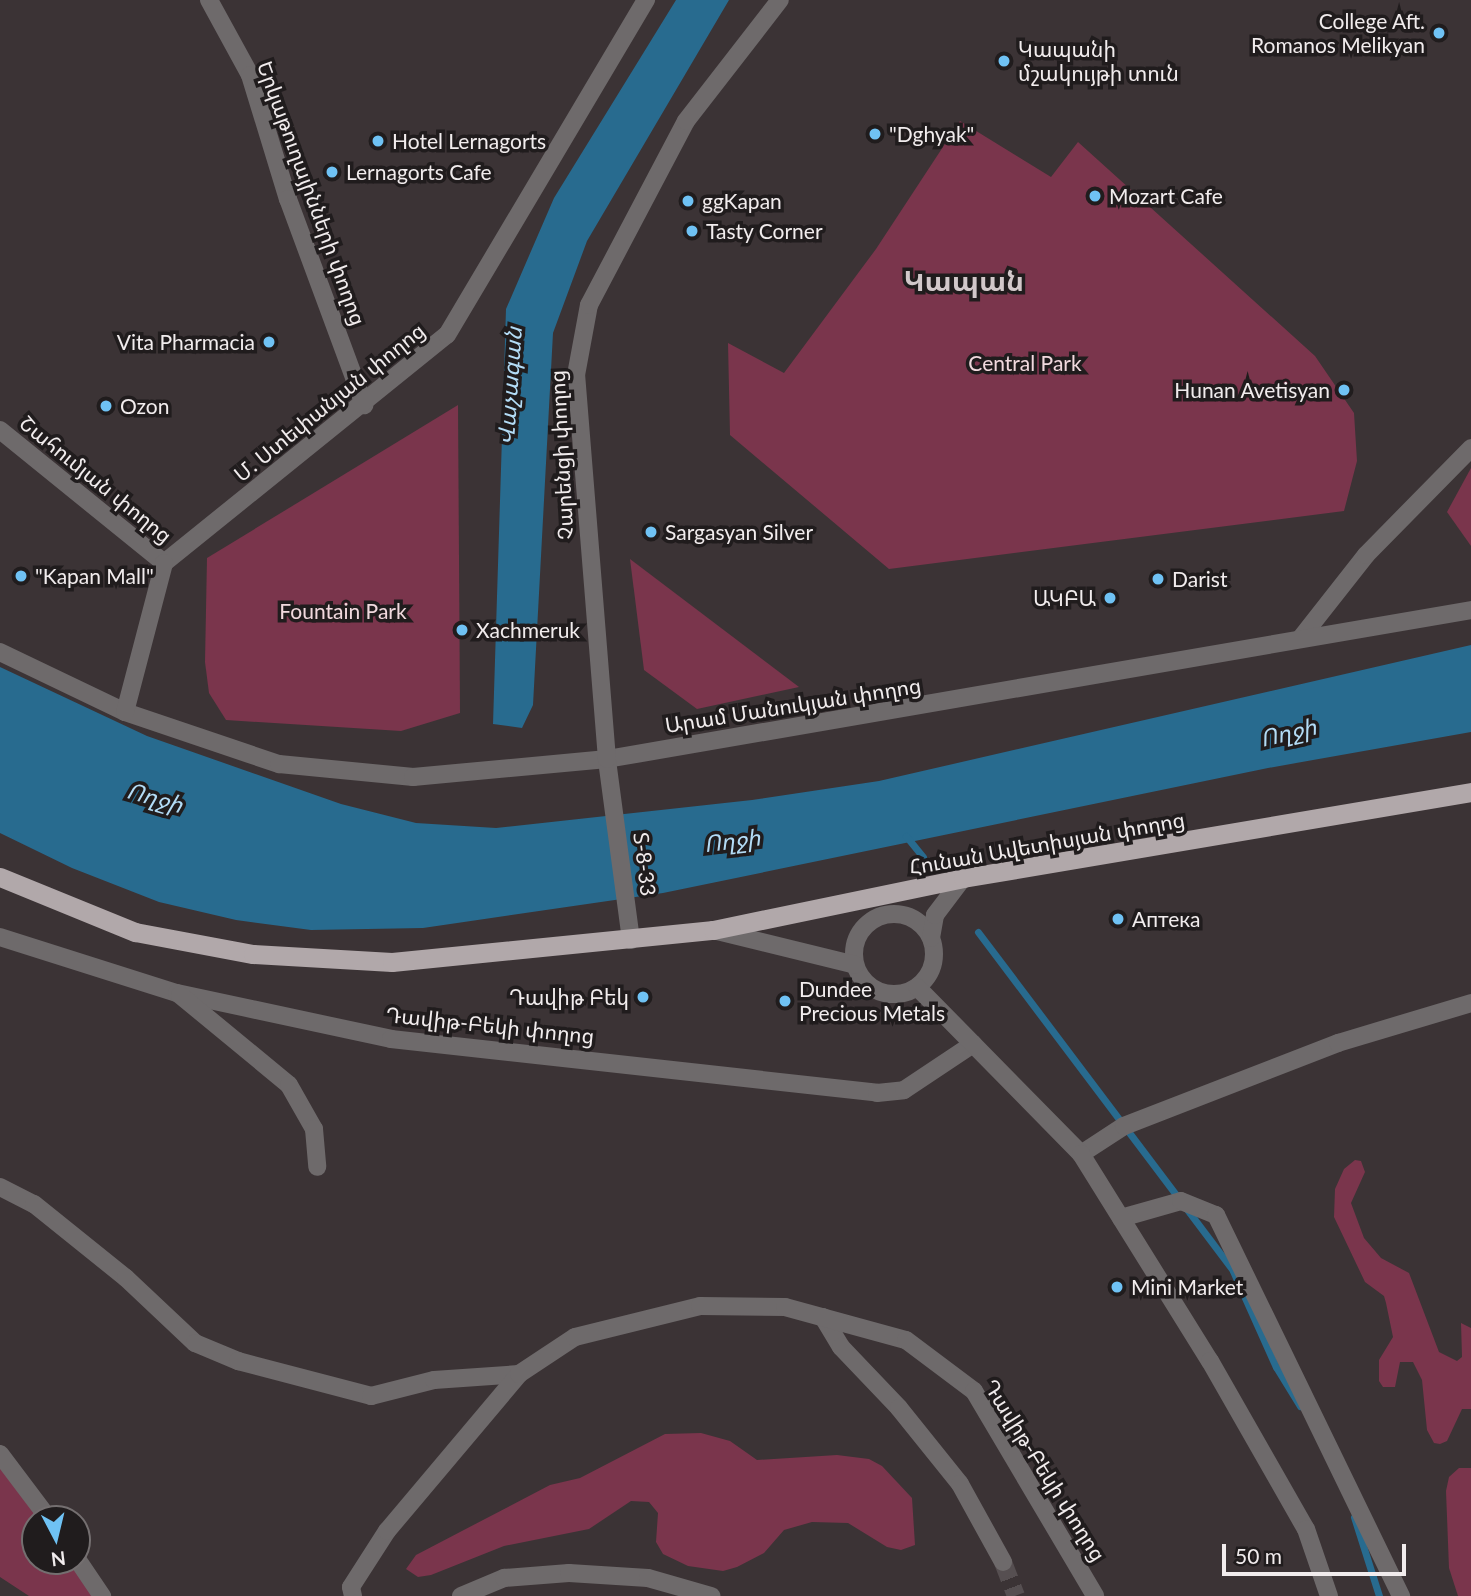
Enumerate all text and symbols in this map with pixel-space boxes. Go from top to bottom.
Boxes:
place label: College Aft. Romanos Melikyan [1251,8,1425,58]
marker: College Aft. Romanos Melikyan [1431,25,1447,41]
place label: Կապանի մշակույթի տուն [1018,36,1179,86]
marker: Կապանի մշակույթի տուն [996,53,1012,69]
street label: Երկաթուղայինների փողոց [252,57,372,329]
place label: "Dghyak" [889,121,974,147]
marker: "Dghyak" [867,126,883,142]
place label: Hotel Lernagorts [392,128,546,154]
marker: Hotel Lernagorts [370,133,386,149]
place label: Lernagorts Cafe [346,159,492,185]
marker: Lernagorts Cafe [324,164,340,180]
place label: Mozart Cafe [1109,183,1223,209]
place label: ggKapan [702,188,782,214]
marker: Mozart Cafe [1087,188,1103,204]
marker: ggKapan [680,193,696,209]
place label: Tasty Corner [706,218,823,244]
marker: Tasty Corner [684,223,700,239]
district label: Կապան [904,263,1024,297]
street label: Մ. Ստեփանյան փողոց [229,317,429,487]
water label: Վաչագան [491,326,527,446]
place label: Vita Pharmacia [117,329,255,355]
marker: Vita Pharmacia [261,334,277,350]
park label: Central Park [968,350,1082,376]
street label: Չարենցի փողոց [544,369,578,541]
place label: Hunan Avetisyan [1174,377,1330,403]
marker: Hunan Avetisyan [1336,382,1352,398]
place label: Ozon [120,393,169,419]
marker: Ozon [98,398,114,414]
street label: Շահումյան փողոց [15,410,177,548]
place label: Sargasyan Silver [665,519,813,545]
marker: Sargasyan Silver [643,524,659,540]
place label: "Kapan Mall" [35,563,154,589]
place label: Darist [1172,566,1227,592]
marker: "Kapan Mall" [13,568,29,584]
marker: Darist [1150,571,1166,587]
place label: ԱԿԲԱ [1033,585,1096,611]
marker: ԱԿԲԱ [1102,590,1118,606]
park label: Fountain Park [279,598,407,624]
place label: Xachmeruk [476,617,580,643]
marker: Xachmeruk [454,622,470,638]
street label: Արամ Մանուկյան փողոց [663,672,923,738]
water label: Ողջի [1257,712,1319,752]
water label: Ողջի [124,776,186,818]
street label: Հունան Ավետիսյան փողոց [907,806,1187,880]
water label: Ողջի [702,823,762,857]
street label: Տ-8-33 [629,831,661,897]
place label: Аптека [1132,906,1201,932]
marker: Аптека [1110,911,1126,927]
place label: Dundee Precious Metals [799,976,945,1026]
place label: Դավիթ Բեկ [509,984,629,1010]
marker: Դավիթ Բեկ [635,989,651,1005]
marker: Dundee Precious Metals [777,993,793,1009]
street label: Դավիթ-Բեկի փողոց [384,1002,596,1048]
place label: Mini Market [1131,1274,1243,1300]
marker: Mini Market [1109,1279,1125,1295]
street label: Դավիթ-Բեկի փողոց [979,1374,1111,1566]
north arrow [21,1505,91,1575]
scale bar [1226,1530,1410,1574]
text: 50 m [1235,1543,1282,1568]
text: N [50,1547,67,1572]

